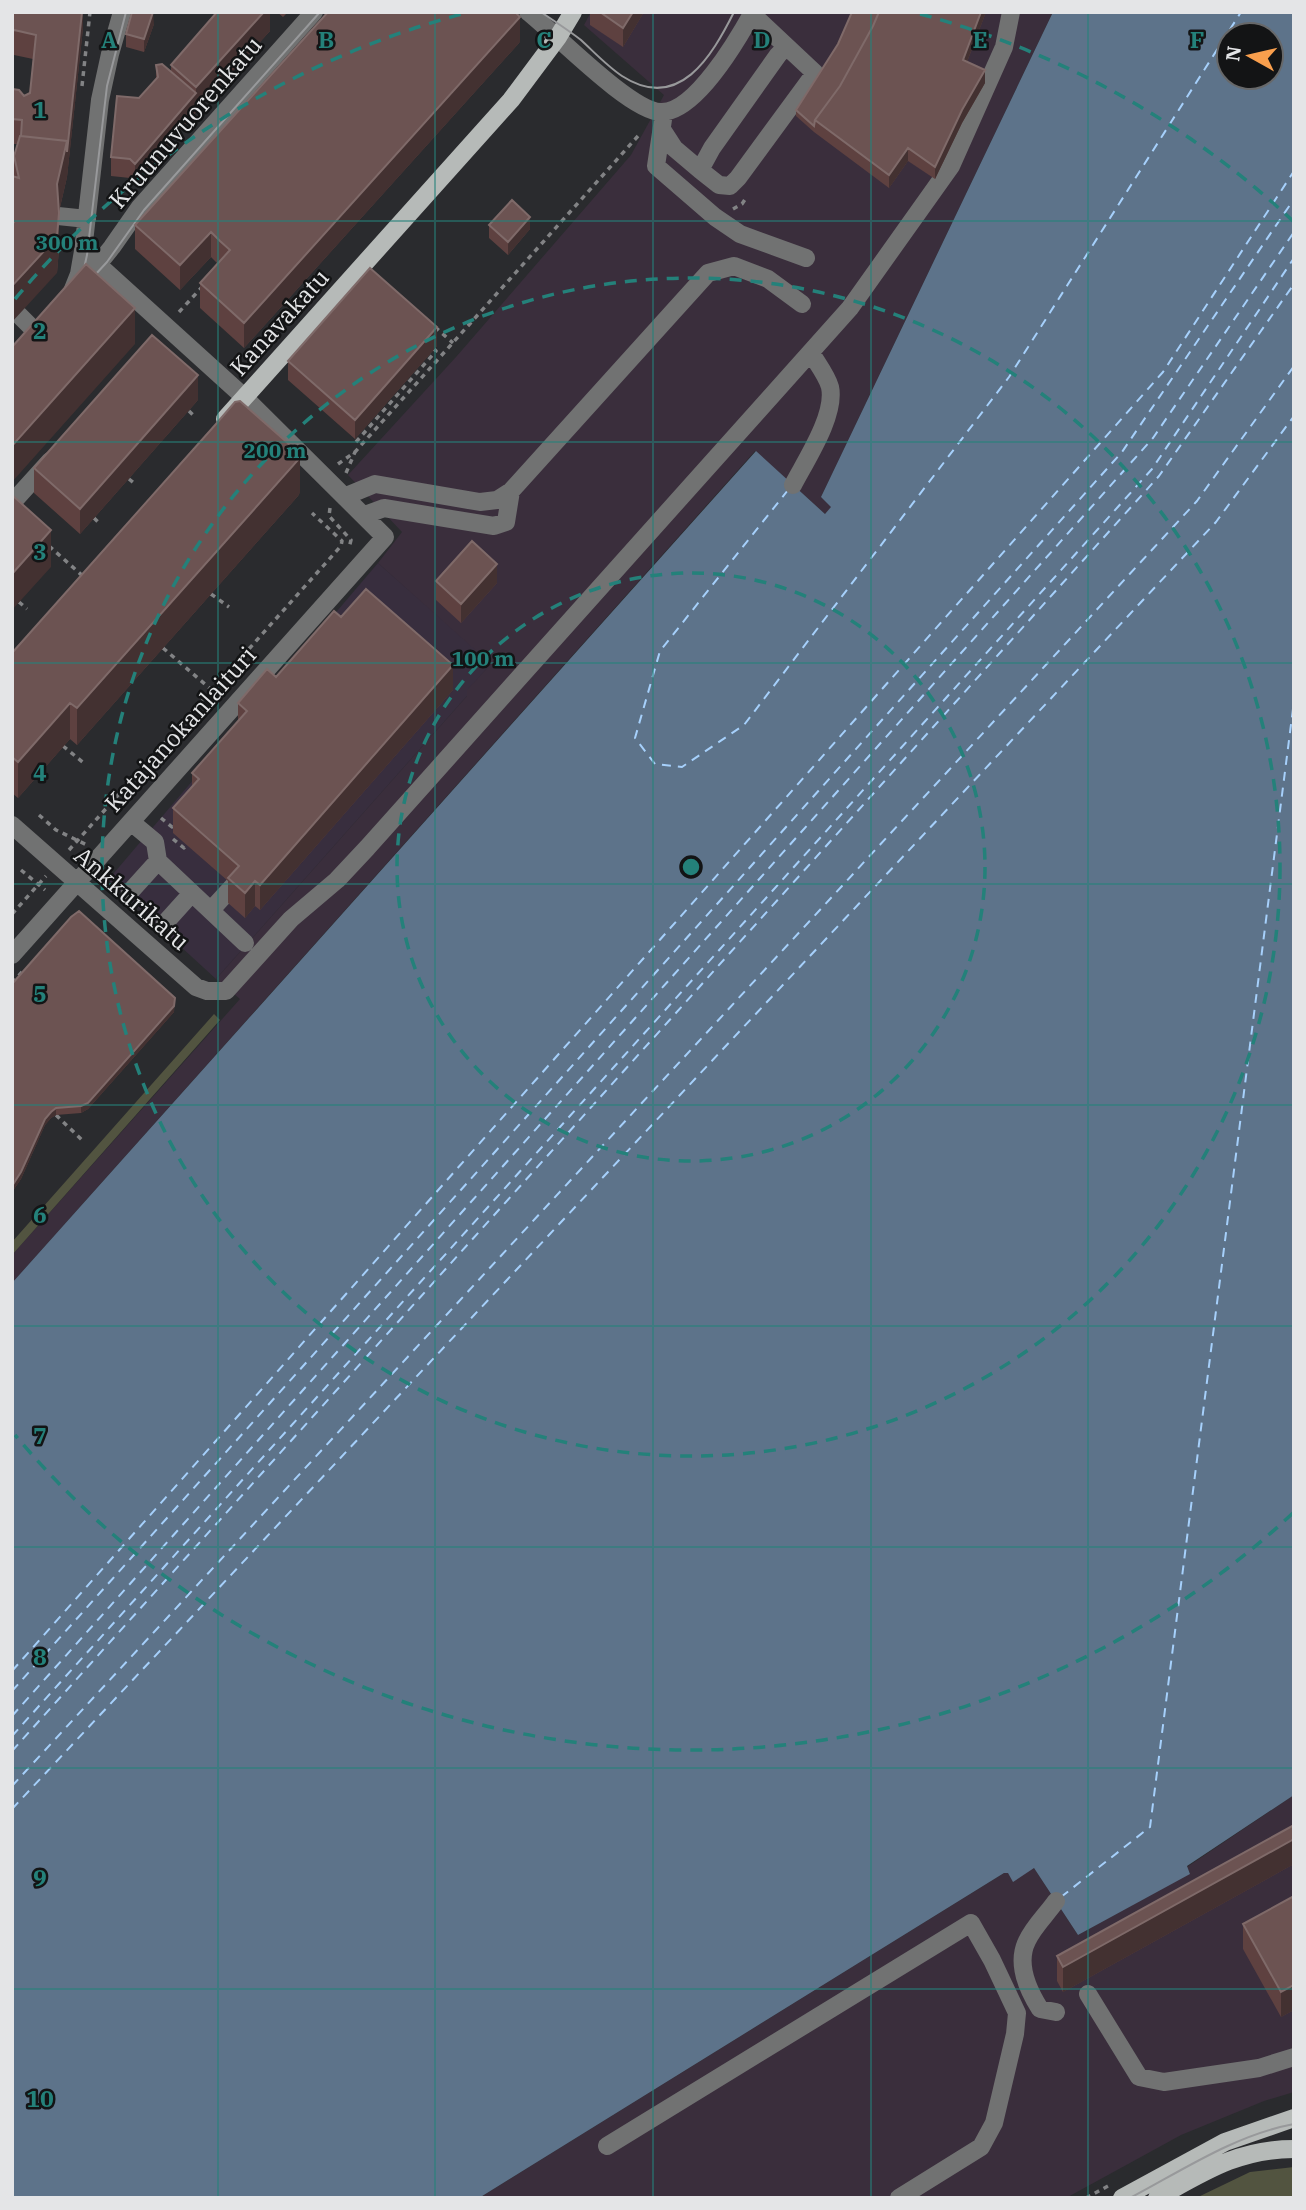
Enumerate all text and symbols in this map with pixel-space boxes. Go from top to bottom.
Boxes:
north arrow [1215,21,1285,91]
text: A [101,24,117,54]
text: B [318,24,334,54]
text: C [536,24,552,54]
text: D [753,24,771,54]
text: E [972,24,988,54]
text: F [1190,24,1204,54]
street label: Kruunuvuorenkatu [101,29,269,215]
text: N [1220,45,1246,63]
text: 1 [33,94,47,124]
text: 300 m [35,228,99,256]
street label: Kanavakatu [222,262,336,382]
text: 2 [33,315,47,345]
text: 200 m [243,436,307,464]
text: 3 [33,536,47,566]
street label: Katajanokanlaituri [97,639,263,819]
text: 100 m [451,644,515,672]
text: 4 [33,757,47,787]
street label: Ankkurikatu [68,839,197,957]
centre of rings [679,855,703,879]
text: 5 [33,978,47,1008]
text: 6 [33,1199,47,1229]
text: 7 [33,1420,47,1450]
text: 8 [33,1641,47,1671]
text: 9 [33,1862,47,1892]
text: 10 [26,2083,54,2113]

